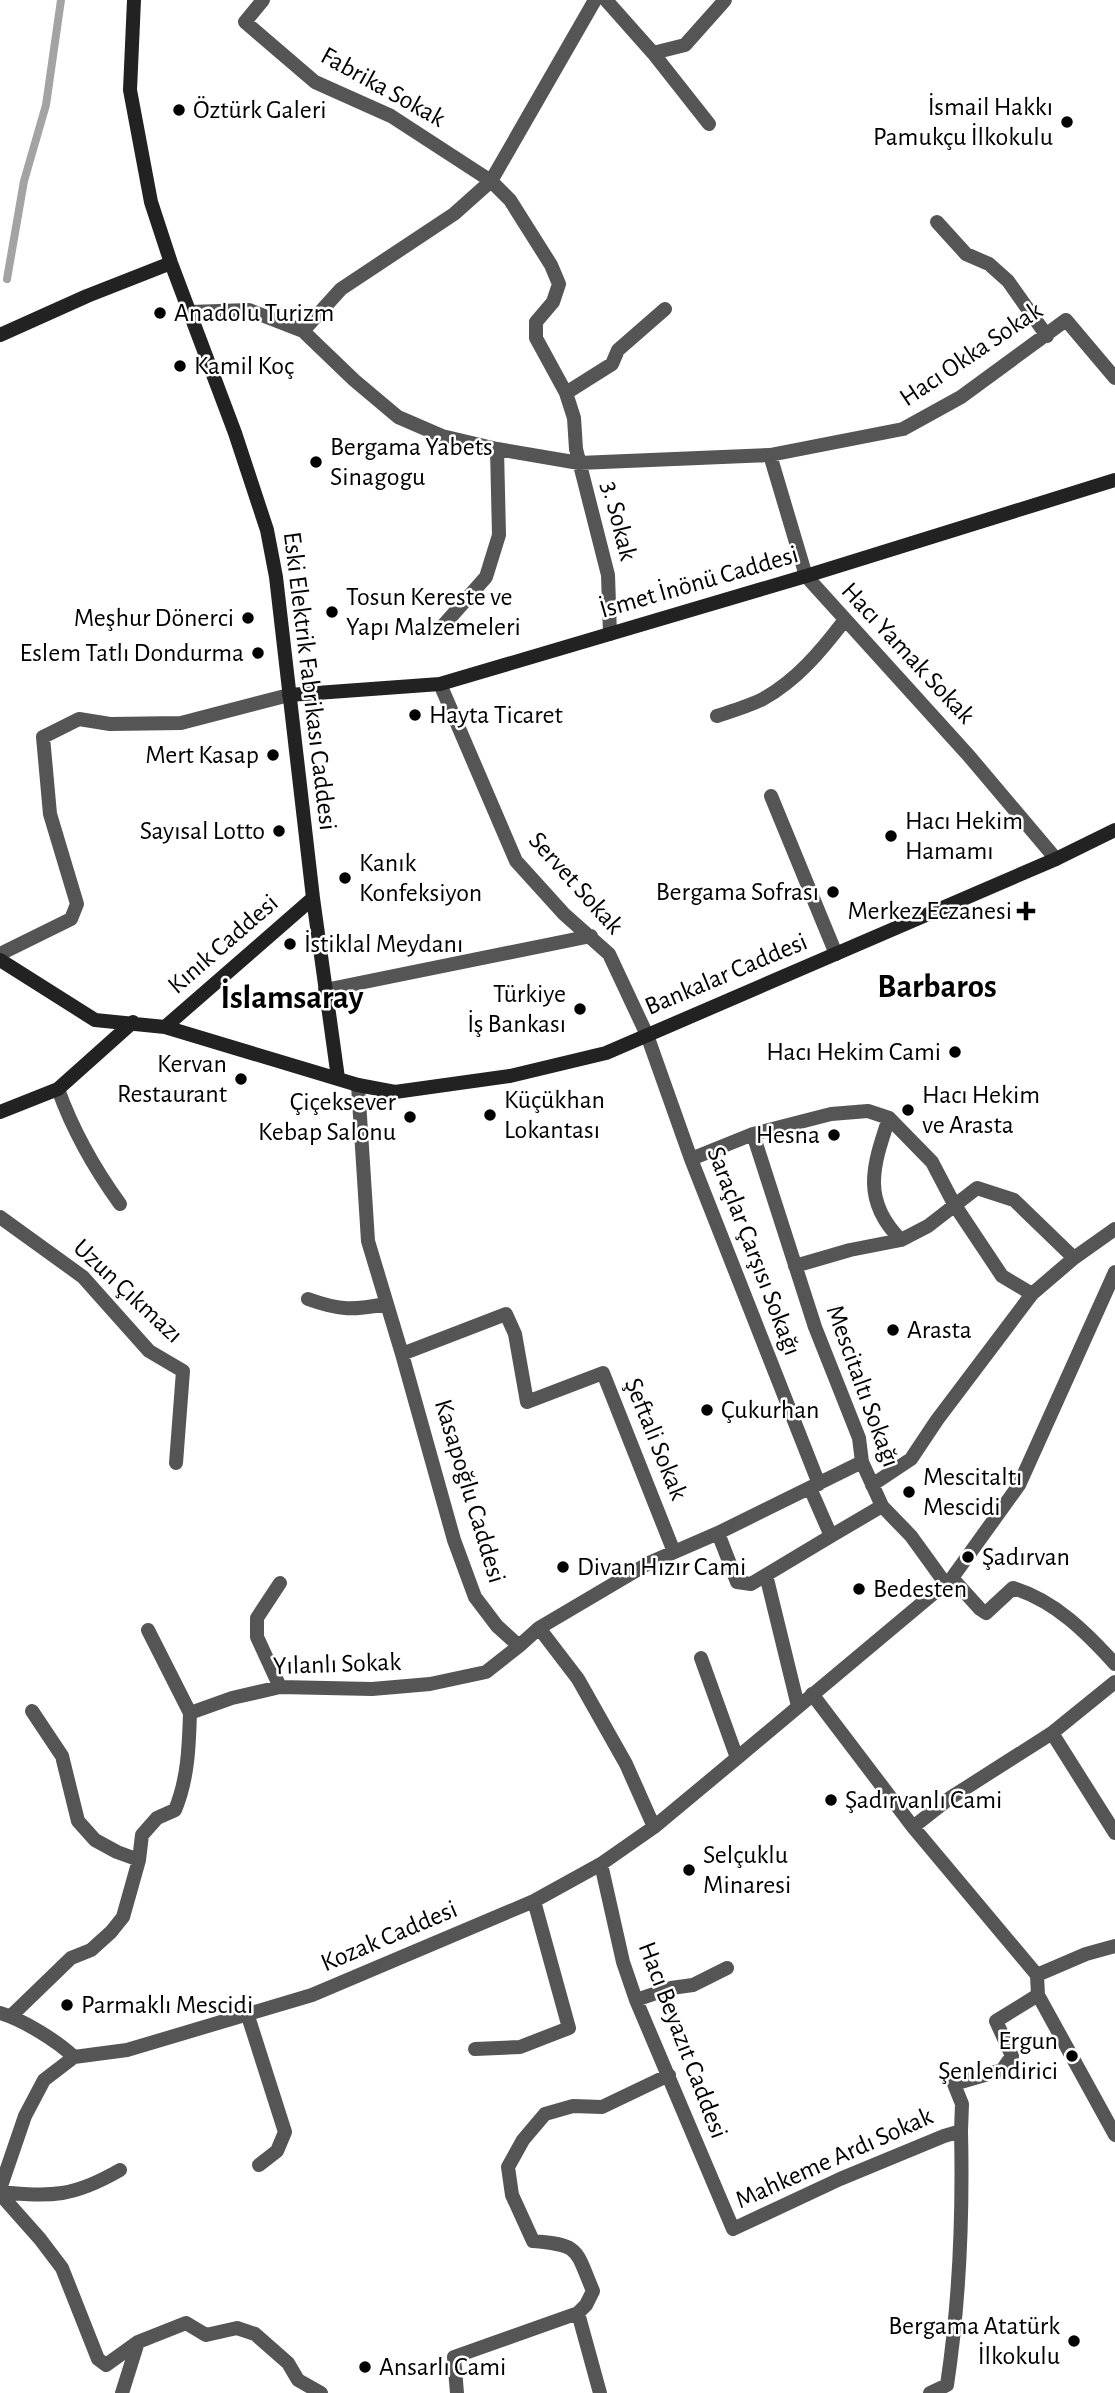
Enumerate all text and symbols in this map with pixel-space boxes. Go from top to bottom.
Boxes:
street label: Fabrika Sokak [316,42,450,132]
place label: İsmail Hakkı Pamukçu İlkokulu [873,93,1053,150]
place label: Öztürk Galeri [193,96,327,123]
marker: Öztürk Galeri [171,102,187,118]
marker: İsmail Hakkı Pamukçu İlkokulu [1059,114,1075,130]
street label: Hacı Okka Sokak [895,297,1047,411]
place label: Anadolu Turizm [174,300,334,326]
marker: Anadolu Turizm [152,305,168,321]
place label: Kamil Koç [194,353,294,379]
marker: Kamil Koç [172,358,188,374]
place label: Bergama Yabets Sinagogu [330,434,493,490]
marker: Bergama Yabets Sinagogu [308,454,324,470]
street label: 3. Sokak [597,479,641,563]
street label: Eski Elektrik Fabrikası Caddesi [279,530,341,832]
street label: İsmet İnönü Caddesi [596,540,801,623]
street label: Hacı Yamak Sokak [836,577,980,729]
place label: Tosun Kereste ve Yapı Malzemeleri [346,584,521,640]
marker: Tosun Kereste ve Yapı Malzemeleri [324,604,340,620]
place label: Meşhur Dönerci [74,605,234,631]
marker: Meşhur Dönerci [240,610,256,626]
place label: Eslem Tatlı Dondurma [20,640,244,666]
marker: Eslem Tatlı Dondurma [250,645,266,661]
place label: Hayta Ticaret [429,702,563,728]
marker: Hayta Ticaret [407,707,423,723]
place label: Mert Kasap [145,742,259,768]
marker: Mert Kasap [265,747,281,763]
place label: Hacı Hekim Hamamı [905,808,1023,864]
place label: Sayısal Lotto [140,818,265,844]
marker: Sayısal Lotto [271,823,287,839]
street label: Servet Sokak [524,827,628,939]
marker: Hacı Hekim Hamamı [883,828,899,844]
place label: Kanık Konfeksiyon [359,850,482,906]
marker: Kanık Konfeksiyon [337,870,353,886]
place label: Bergama Sofrası [656,879,819,905]
marker: Bergama Sofrası [825,884,841,900]
street label: Kınık Caddesi [163,889,283,999]
place label: Merkez Eczanesi [848,898,1012,924]
marker: Merkez Eczanesi [1018,903,1034,919]
street label: Bankalar Caddesi [641,928,811,1020]
place label: İstiklal Meydanı [304,930,463,957]
marker: İstiklal Meydanı [282,936,298,952]
district label: Barbaros [877,971,997,1004]
district label: İslamsaray [221,978,364,1015]
place label: Türkiye İş Bankası [467,981,566,1037]
marker: Türkiye İş Bankası [572,1001,588,1017]
place label: Hacı Hekim Cami [766,1039,941,1065]
marker: Hacı Hekim Cami [947,1044,963,1060]
place label: Kervan Restaurant [117,1051,227,1107]
marker: Kervan Restaurant [233,1071,249,1087]
place label: Hacı Hekim ve Arasta [922,1082,1040,1138]
place label: Küçükhan Lokantası [504,1087,605,1143]
place label: Çiçeksever Kebap Salonu [258,1089,397,1145]
marker: Hacı Hekim ve Arasta [900,1102,916,1118]
marker: Küçükhan Lokantası [482,1107,498,1123]
marker: Çiçeksever Kebap Salonu [402,1109,418,1125]
place label: Hesna [756,1122,820,1148]
marker: Hesna [826,1127,842,1143]
street label: Saraçlar Çarşısı Sokağı [702,1143,806,1359]
street label: Uzun Çıkmazı [68,1234,188,1348]
street label: Mescitaltı Sokağı [822,1302,904,1470]
place label: Arasta [907,1317,972,1343]
marker: Arasta [885,1322,901,1338]
street label: Şeftali Sokak [620,1374,692,1504]
street label: Kasapoğlu Caddesi [430,1396,510,1586]
place label: Çukurhan [721,1397,819,1423]
marker: Çukurhan [699,1402,715,1418]
place label: Mescitaltı Mescidi [923,1464,1022,1520]
marker: Mescitaltı Mescidi [901,1484,917,1500]
place label: Şadırvan [982,1544,1070,1570]
marker: Şadırvan [960,1549,976,1565]
place label: Divan Hızır Cami [577,1554,746,1580]
marker: Divan Hızır Cami [555,1559,571,1575]
place label: Bedesten [873,1576,967,1602]
marker: Bedesten [851,1581,867,1597]
street label: Yılanlı Sokak [273,1649,402,1679]
place label: Şadırvanlı Cami [845,1787,1002,1813]
marker: Şadırvanlı Cami [823,1792,839,1808]
place label: Selçuklu Minaresi [703,1842,791,1898]
marker: Selçuklu Minaresi [681,1862,697,1878]
street label: Kozak Caddesi [317,1896,461,1976]
street label: Hacı Beyazıt Caddesi [634,1938,732,2142]
place label: Parmaklı Mescidi [81,1992,253,2018]
marker: Parmaklı Mescidi [59,1997,75,2013]
place label: Ergun Şenlendirici [938,2028,1058,2084]
marker: Ergun Şenlendirici [1064,2048,1080,2064]
street label: Mahkeme Ardı Sokak [731,2103,937,2213]
place label: Bergama Atatürk İlkokulu [888,2313,1060,2369]
marker: Bergama Atatürk İlkokulu [1066,2333,1082,2349]
place label: Ansarlı Cami [379,2354,506,2380]
marker: Ansarlı Cami [357,2359,373,2375]

